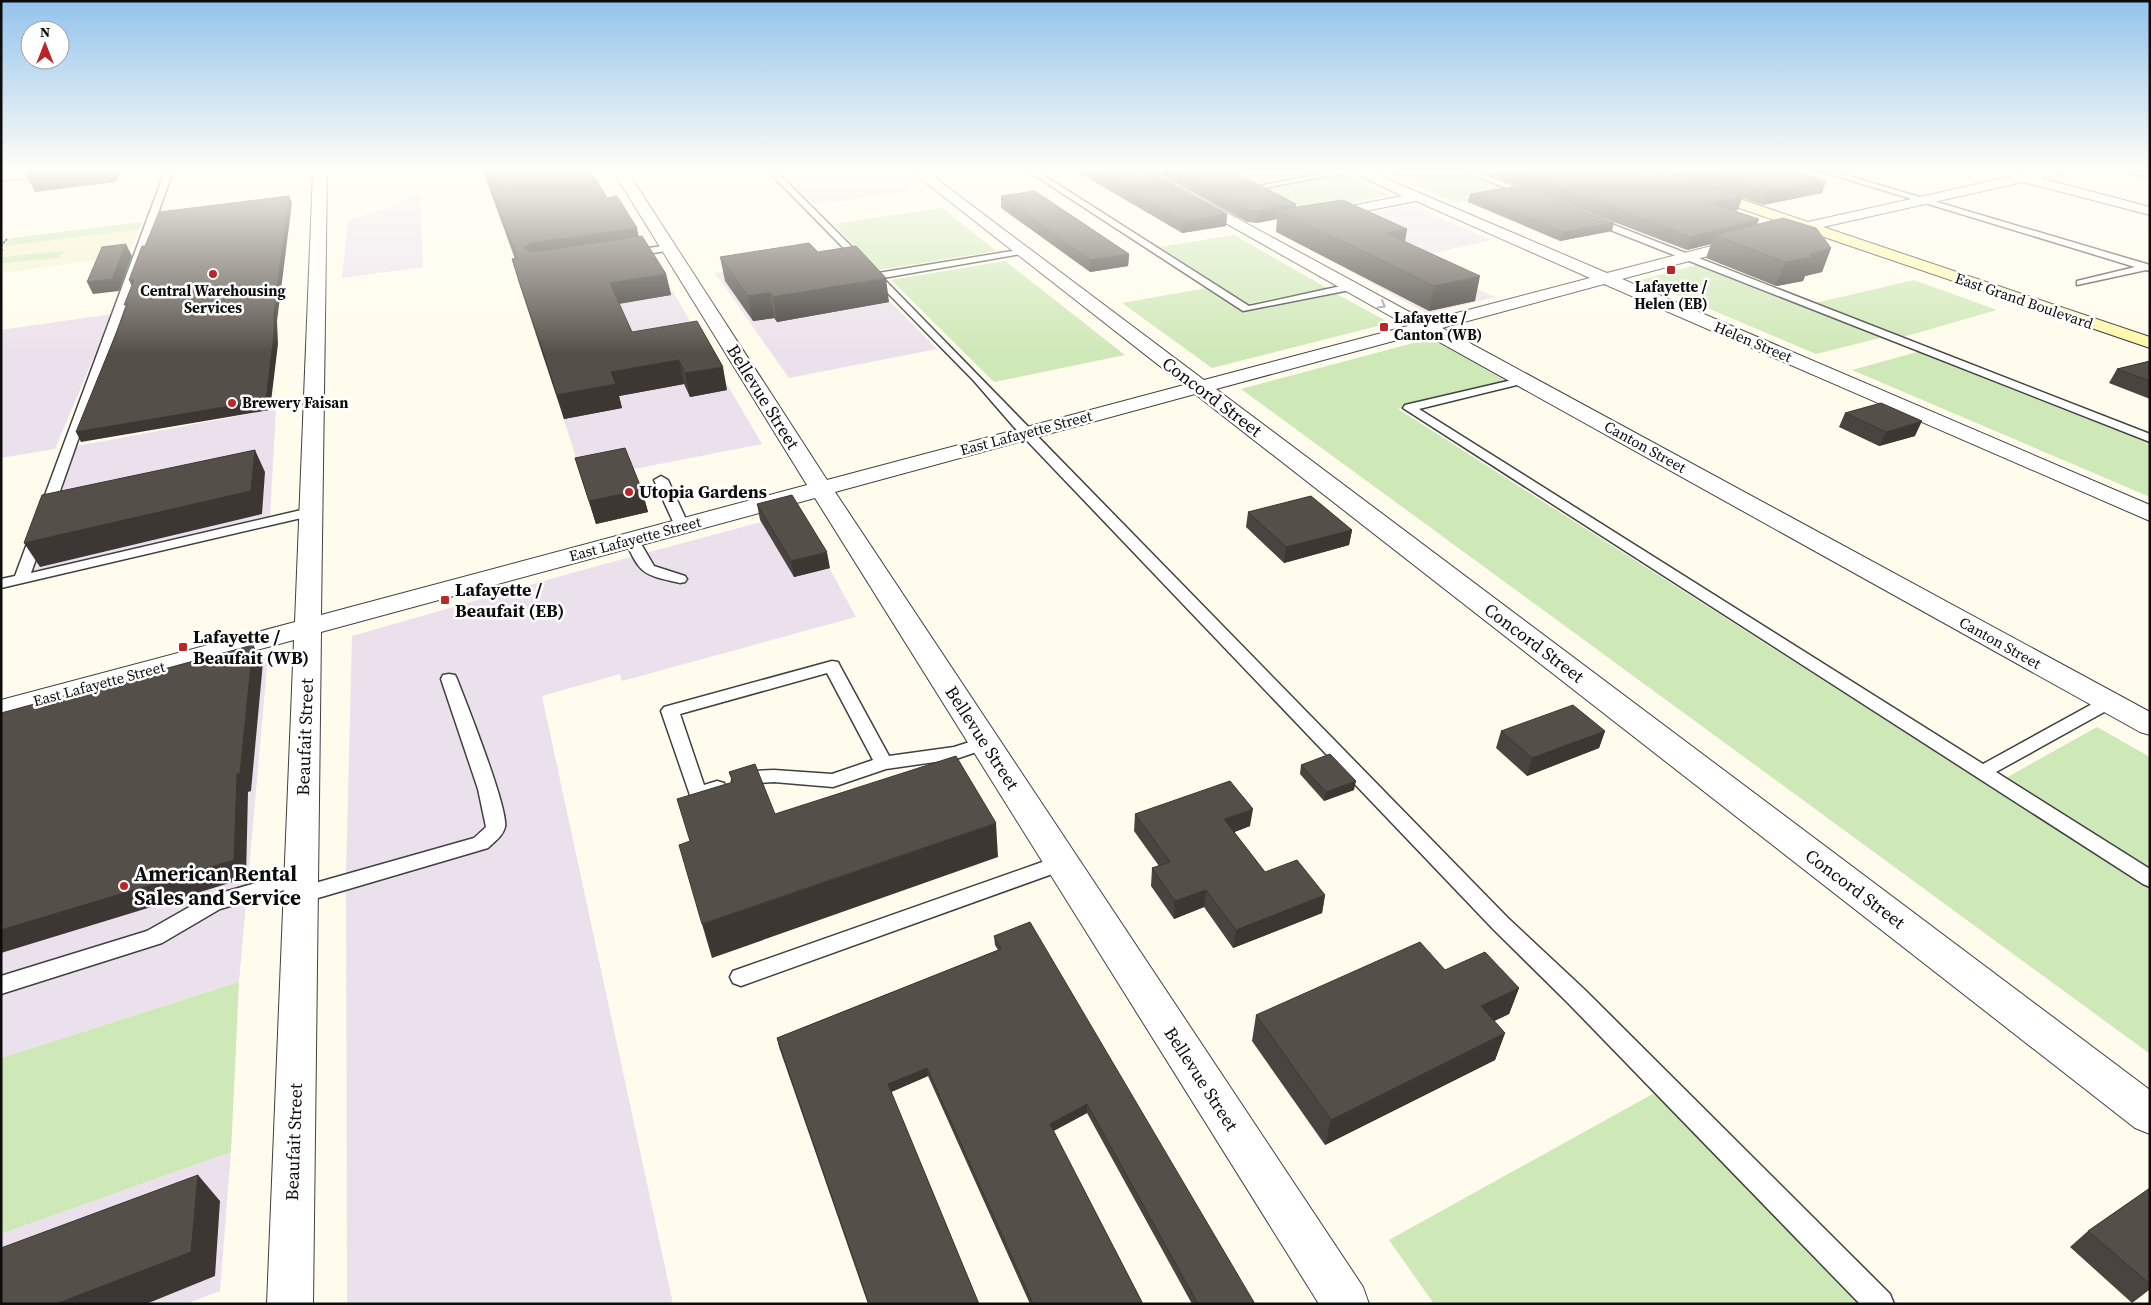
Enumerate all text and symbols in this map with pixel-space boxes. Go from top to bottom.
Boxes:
north arrow [20,20,70,70]
text: N [40,22,50,42]
marker: Lafayette / Helen (EB) [1665,264,1677,276]
street label: East Grand Boulevard [1952,267,2096,334]
marker: Central Warehousing Services [207,268,219,280]
place label: Lafayette / Helen (EB) [1634,276,1708,314]
place label: Central Warehousing Services [140,280,286,318]
one-way arrow [1376,298,1385,308]
place label: Lafayette / Canton (WB) [1394,307,1482,345]
street label: Helen Street [1711,316,1795,367]
marker: Lafayette / Canton (WB) [1378,321,1390,333]
street label: Bellevue Street [721,339,806,454]
street label: Concord Street [1157,351,1268,443]
place label: Brewery Faisan [242,392,348,413]
marker: Brewery Faisan [226,397,238,409]
street label: East Lafayette Street [958,405,1094,460]
street label: Canton Street [1601,415,1690,478]
place label: Utopia Gardens [639,479,767,504]
marker: Utopia Gardens [623,486,635,498]
street label: East Lafayette Street [567,511,703,566]
place label: Lafayette / Beaufait (EB) [455,577,564,623]
marker: Lafayette / Beaufait (EB) [439,594,451,606]
street label: Concord Street [1479,597,1590,689]
street label: Canton Street [1956,611,2045,674]
place label: Lafayette / Beaufait (WB) [193,624,309,670]
marker: Lafayette / Beaufait (WB) [177,641,189,653]
street label: East Lafayette Street [31,656,167,711]
street label: Beaufait Street [290,678,319,796]
street label: Bellevue Street [939,681,1025,795]
street label: Concord Street [1800,843,1911,935]
place label: American Rental Sales and Service [134,859,301,912]
marker: American Rental Sales and Service [118,880,130,892]
street label: Bellevue Street [1158,1022,1244,1136]
street label: Beaufait Street [279,1083,308,1201]

